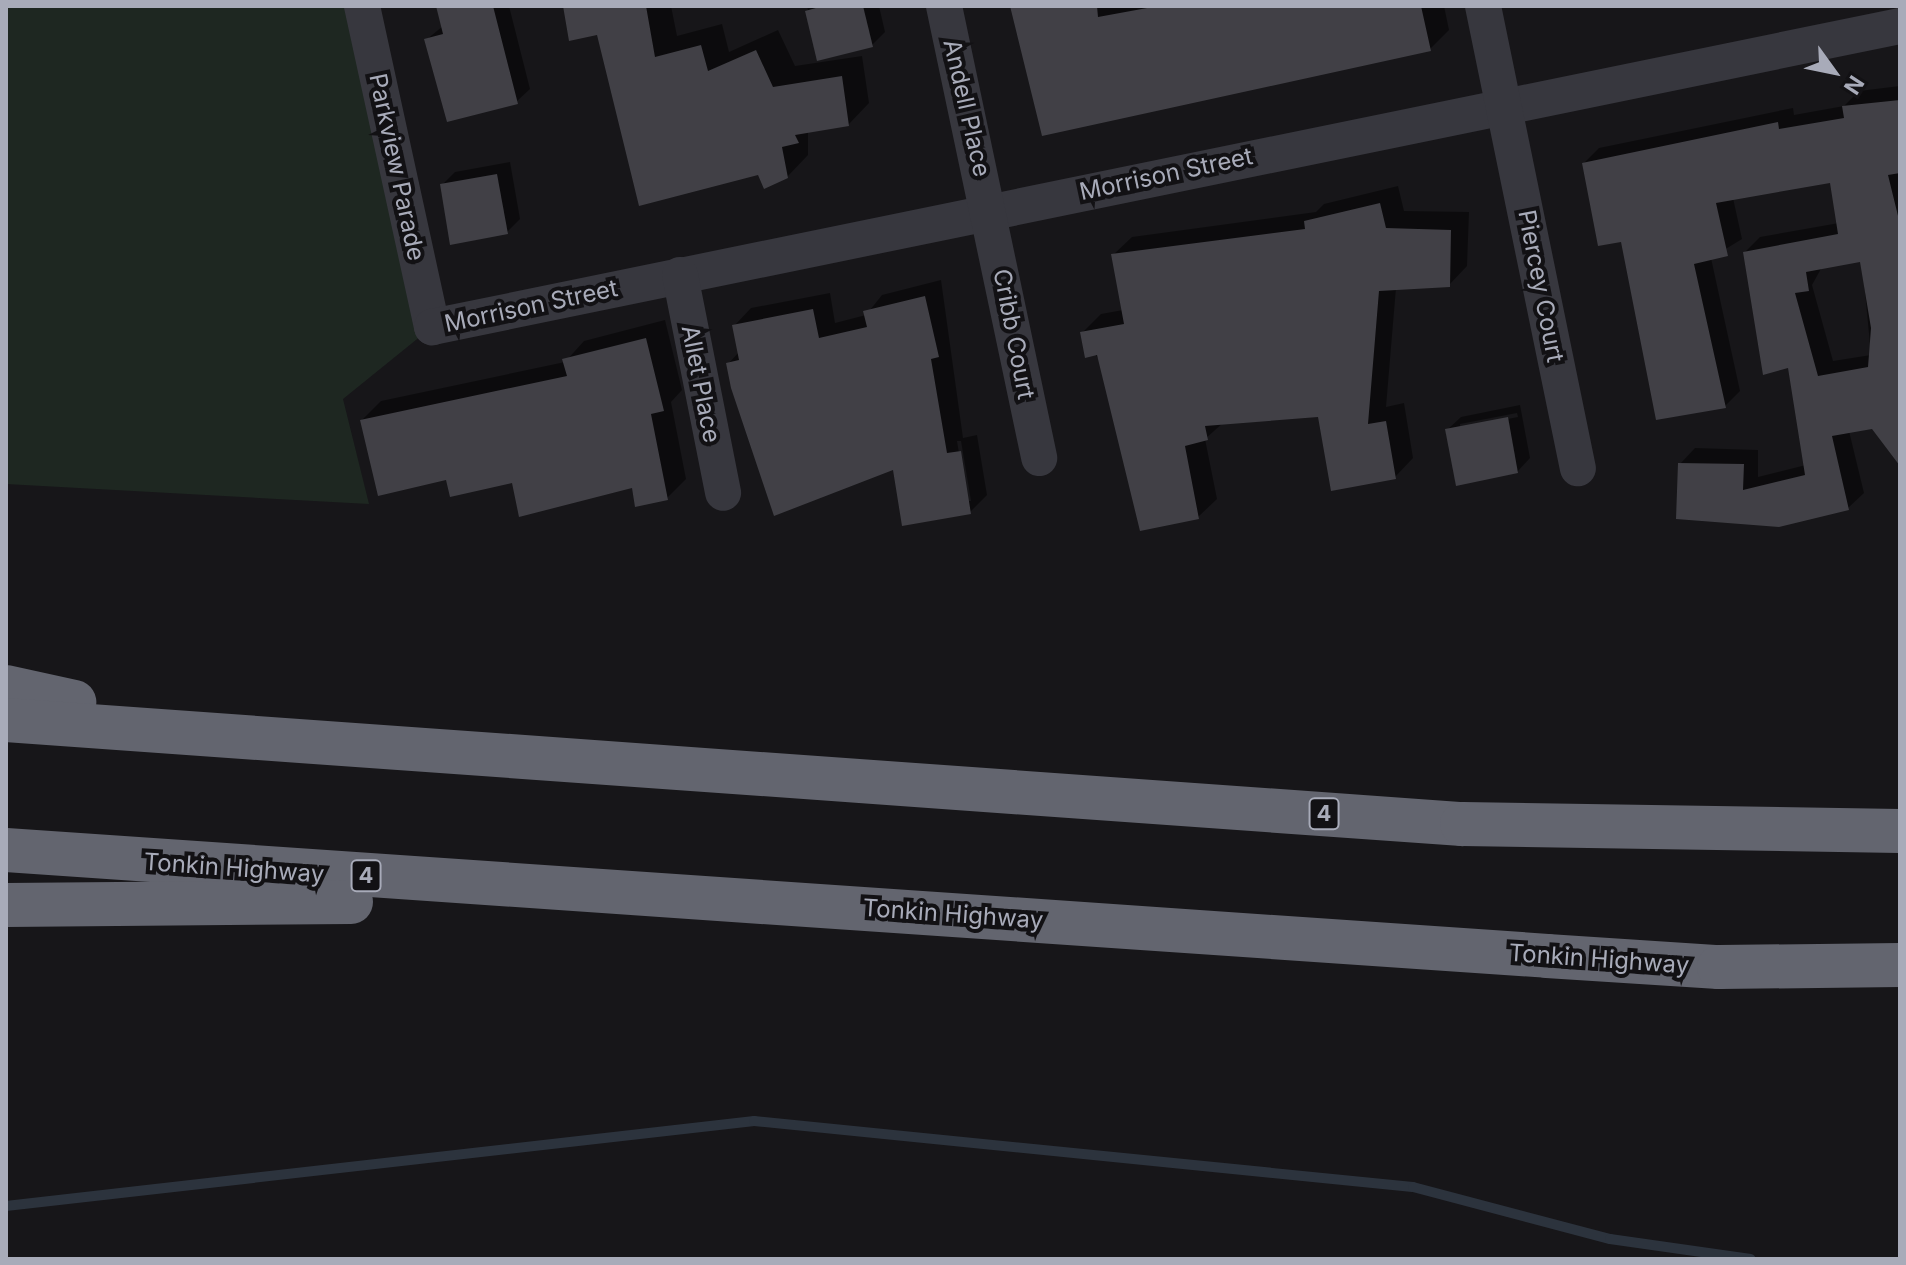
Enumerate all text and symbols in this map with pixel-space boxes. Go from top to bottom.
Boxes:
north arrow [1794,32,1874,112]
street label: Andell Place [937,36,997,180]
street label: Parkview Parade [363,71,431,263]
text: N [1839,71,1870,99]
street label: Morrison Street [1077,142,1255,206]
street label: Piercey Court [1512,207,1570,365]
street label: Cribb Court [987,266,1041,402]
street label: Morrison Street [442,274,620,338]
street label: Allet Place [676,323,726,445]
road number: 4 [1308,796,1340,832]
street label: Tonkin Highway [143,847,325,889]
road number: 4 [350,858,382,894]
street label: Tonkin Highway [862,893,1044,935]
street label: Tonkin Highway [1508,938,1690,980]

